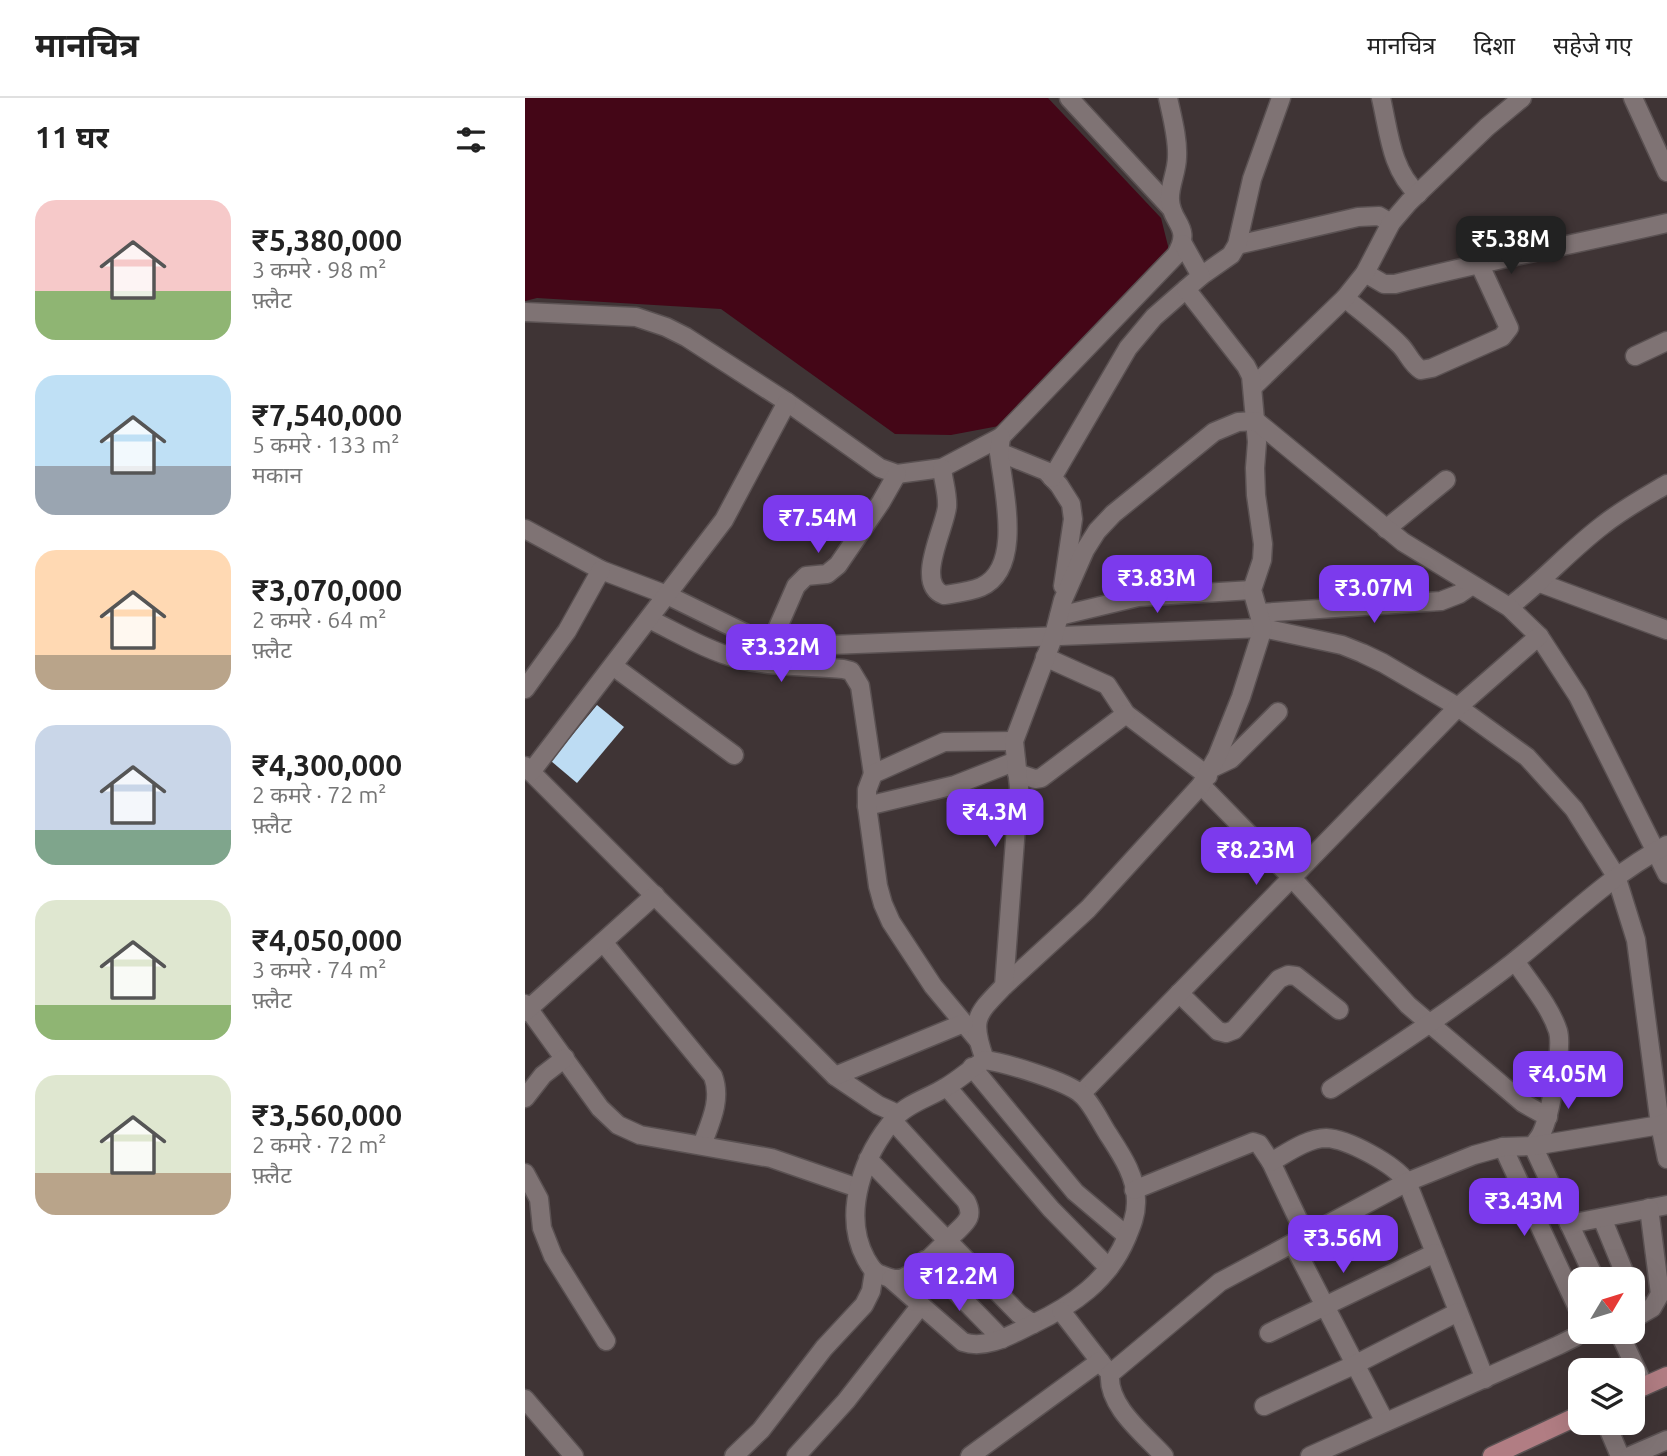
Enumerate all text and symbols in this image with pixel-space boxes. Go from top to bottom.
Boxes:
text: मानचित्र [35,26,139,63]
text: मानचित्र [1367,32,1435,59]
text: दिशा [1473,32,1515,59]
text: सहेजे गए [1553,32,1632,59]
text: 11 घर [35,120,109,154]
icon: filters [452,121,490,159]
pin: ₹5.38M [1454,216,1568,276]
text: ₹5,380,000 [252,223,402,257]
text: ₹5.38M [1472,226,1550,251]
icon: home [91,228,175,312]
text: 3 कमरे · 98 m² [252,257,387,282]
text: फ़्लैट [252,287,292,312]
text: ₹7,540,000 [252,398,402,432]
icon: home [91,403,175,487]
text: 5 कमरे · 133 m² [252,432,400,457]
text: मकान [252,462,302,487]
pin: ₹7.54M [761,496,875,555]
text: ₹7.54M [779,505,857,530]
pin: ₹3.83M [1100,556,1214,615]
text: ₹3.83M [1118,565,1196,590]
pin: ₹3.07M [1317,566,1431,625]
text: ₹3,070,000 [252,573,402,607]
text: ₹3.07M [1335,575,1413,600]
icon: home [91,578,175,662]
text: 2 कमरे · 64 m² [252,607,387,632]
pin: ₹3.32M [724,624,838,684]
text: ₹3.32M [742,634,820,659]
text: फ़्लैट [252,637,292,662]
text: ₹4,300,000 [252,748,402,782]
icon: home [91,753,175,837]
text: 2 कमरे · 72 m² [252,782,387,807]
pin: ₹4.3M [946,790,1044,849]
text: ₹4.3M [962,799,1028,824]
text: फ़्लैट [252,812,292,837]
pin: ₹8.23M [1199,828,1313,887]
text: ₹8.23M [1217,837,1295,862]
text: ₹4,050,000 [252,923,402,957]
icon: home [91,928,175,1012]
text: 3 कमरे · 74 m² [252,957,387,982]
text: फ़्लैट [252,987,292,1012]
pin: ₹4.05M [1511,1052,1625,1111]
text: ₹4.05M [1529,1061,1607,1086]
text: ₹3,560,000 [252,1098,402,1132]
icon: home [91,1103,175,1187]
text: 2 कमरे · 72 m² [252,1132,387,1157]
text: फ़्लैट [252,1162,292,1187]
pin: ₹3.43M [1467,1178,1581,1238]
text: ₹3.43M [1485,1188,1563,1213]
pin: ₹3.56M [1286,1216,1400,1275]
text: ₹3.56M [1304,1225,1382,1250]
pin: ₹12.2M [902,1254,1016,1313]
text: ₹12.2M [920,1263,998,1288]
north arrow [1568,1267,1645,1344]
map controls [1568,1267,1645,1435]
button: layers [1568,1358,1645,1435]

